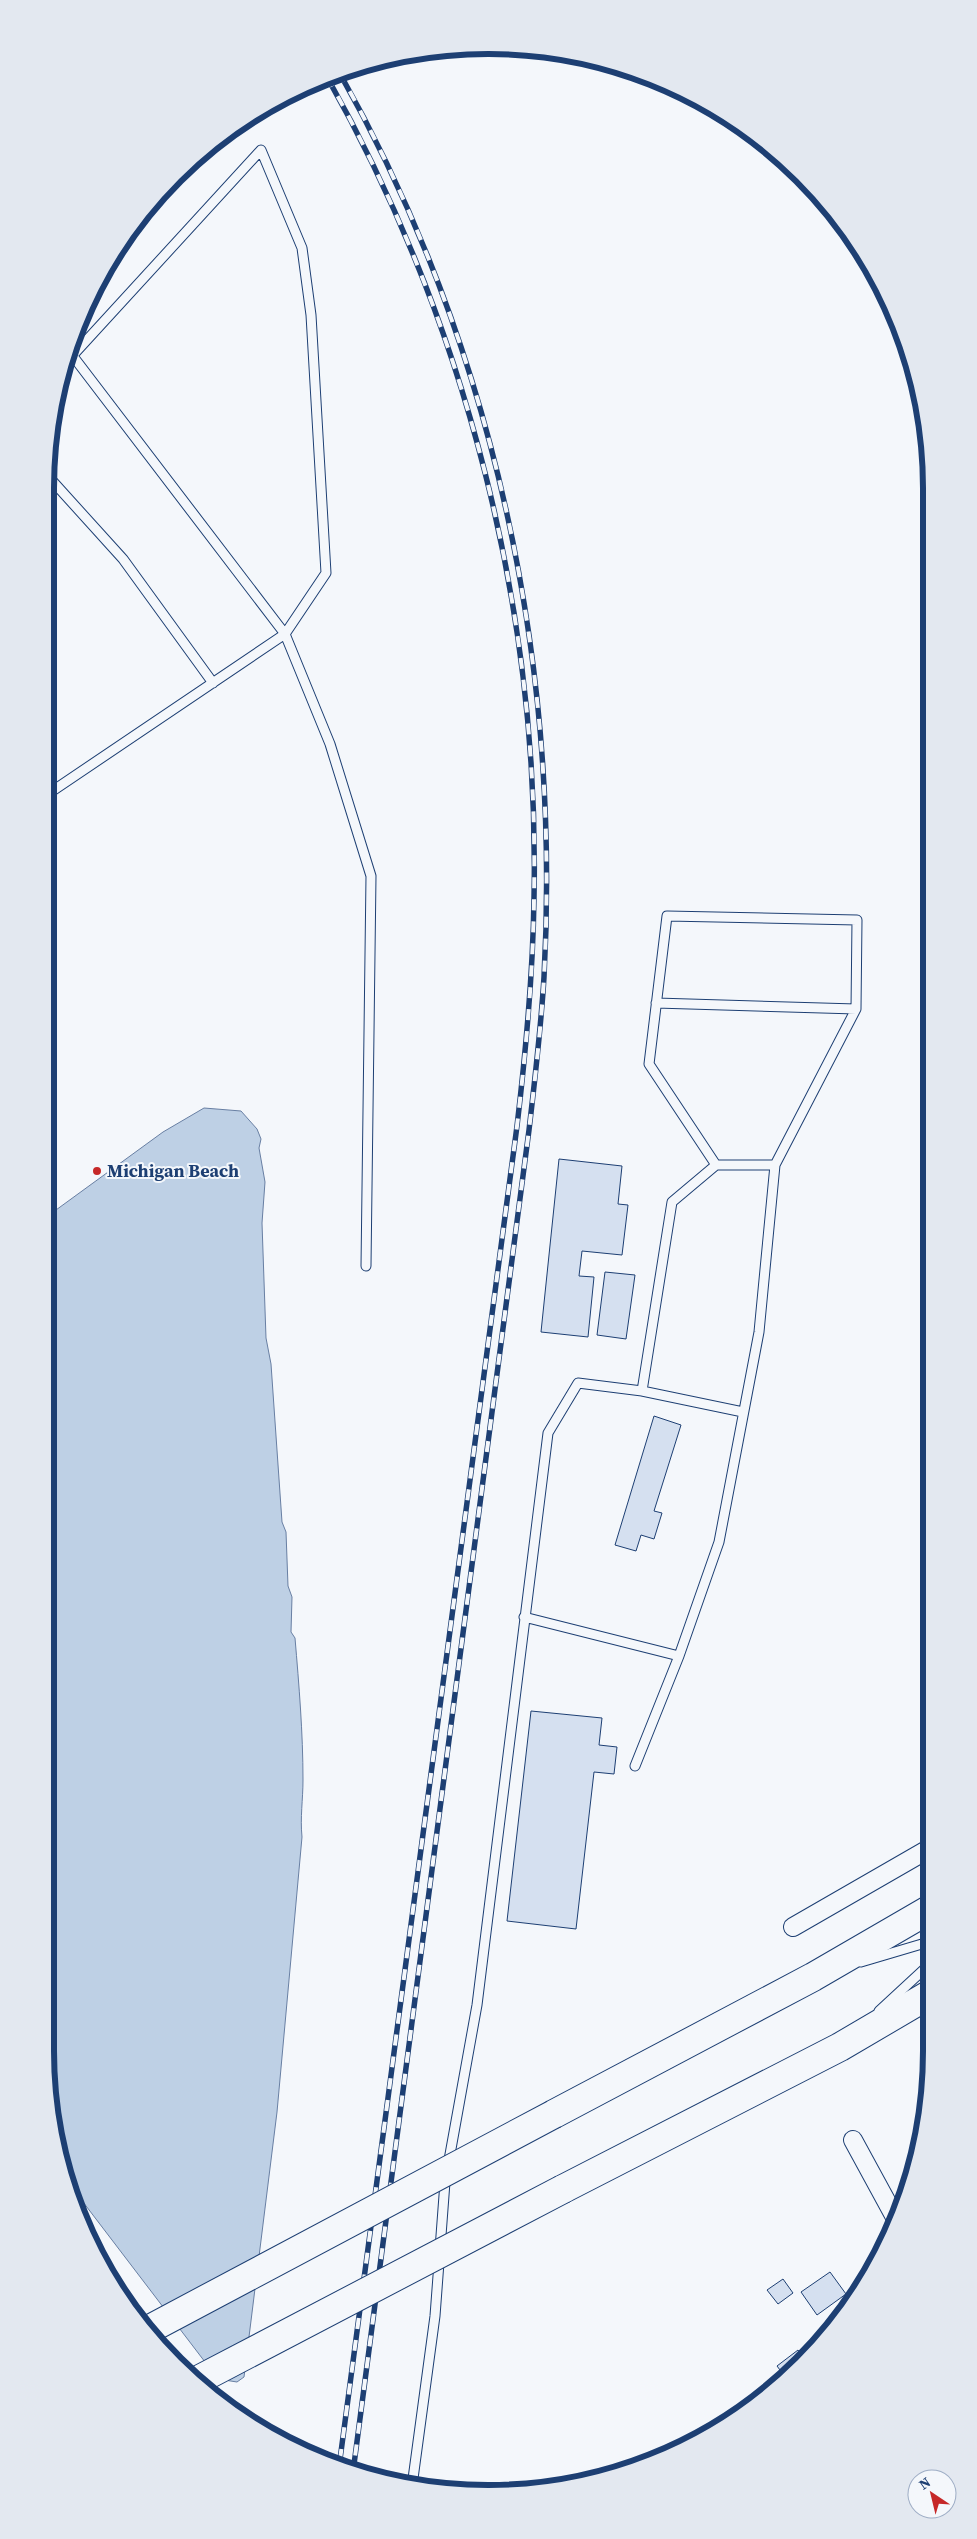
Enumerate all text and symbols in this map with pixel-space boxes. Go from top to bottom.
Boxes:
place label: Michigan Beach [107,1158,239,1183]
marker: Michigan Beach [91,1165,103,1177]
north arrow [907,2469,957,2519]
text: N [915,2472,934,2494]

